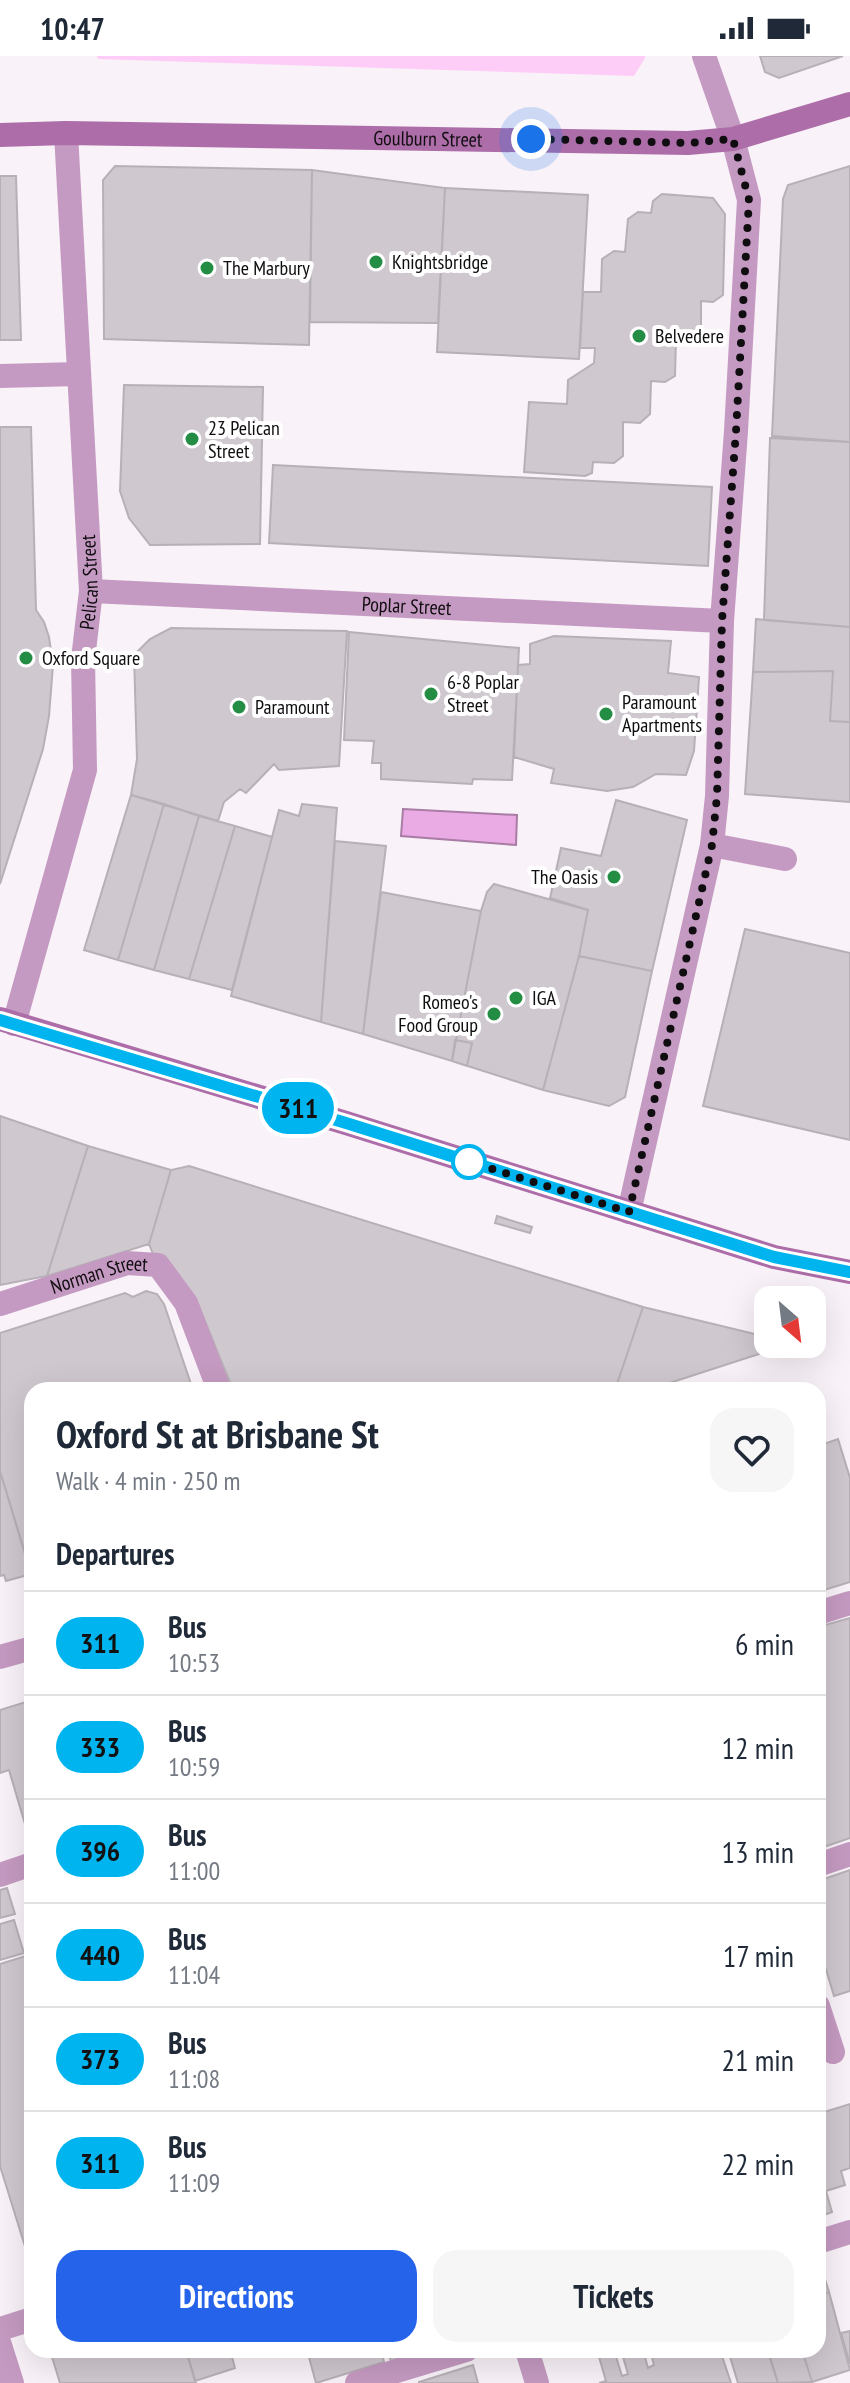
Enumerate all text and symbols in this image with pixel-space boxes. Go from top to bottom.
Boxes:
text: 10:47 [40,9,105,48]
your location [511,119,551,159]
street label: Goulburn Street [373,125,483,153]
place label: Knightsbridge [392,249,488,275]
marker: Knightsbridge [367,253,385,271]
place label: The Marbury [223,255,310,281]
marker: The Marbury [198,259,216,277]
place label: Belvedere [655,323,724,349]
marker: Belvedere [630,327,648,345]
place label: 23 Pelican Street [208,415,280,464]
marker: 23 Pelican Street [183,430,201,448]
street label: Pelican Street [74,533,104,631]
street label: Poplar Street [361,591,453,621]
place label: Oxford Square [42,645,140,671]
marker: Oxford Square [17,649,35,667]
place label: 6-8 Poplar Street [447,669,519,718]
marker: 6-8 Poplar Street [422,685,440,703]
place label: Paramount Apartments [622,689,702,738]
place label: Paramount [255,694,330,720]
marker: Paramount [230,698,248,716]
marker: Paramount Apartments [597,705,615,723]
place label: The Oasis [531,864,598,890]
marker: The Oasis [605,868,623,886]
place label: IGA [532,985,557,1011]
place label: Romeo's Food Group [398,989,478,1038]
marker: IGA [507,989,525,1007]
marker: Romeo's Food Group [485,1005,503,1023]
line badge: 311 [252,1082,344,1134]
text: 311 [278,1089,318,1126]
unlabelled marker [452,1145,486,1179]
street label: Norman Street [47,1250,149,1300]
north arrow [754,1286,826,1358]
map controls [754,1286,826,1358]
button: heart [710,1408,794,1492]
text: Oxford St at Brisbane St [56,1409,379,1458]
text: Walk · 4 min · 250 m [56,1464,240,1497]
text: Departures [56,1534,174,1573]
text: Bus [168,1607,207,1646]
text: 311 [80,1624,120,1661]
text: 6 min [735,1624,794,1663]
text: 10:53 [168,1646,220,1679]
text: Bus [168,1711,207,1750]
text: 333 [80,1728,120,1765]
text: 12 min [721,1728,794,1767]
text: 10:59 [168,1750,220,1783]
text: Bus [168,1815,207,1854]
text: 396 [80,1832,120,1869]
text: 13 min [721,1832,794,1871]
text: 11:00 [168,1854,220,1887]
text: Bus [168,1919,207,1958]
text: 440 [80,1936,120,1973]
text: 17 min [723,1936,794,1975]
text: 11:04 [168,1958,220,1991]
text: Bus [168,2023,207,2062]
text: 373 [80,2040,120,2077]
text: 21 min [721,2040,794,2079]
text: 11:08 [168,2062,220,2095]
text: Bus [168,2127,207,2166]
text: 311 [80,2144,120,2181]
text: 22 min [721,2144,794,2183]
text: 11:09 [168,2166,220,2199]
button: Directions [56,2250,417,2342]
button: Tickets [433,2250,794,2342]

